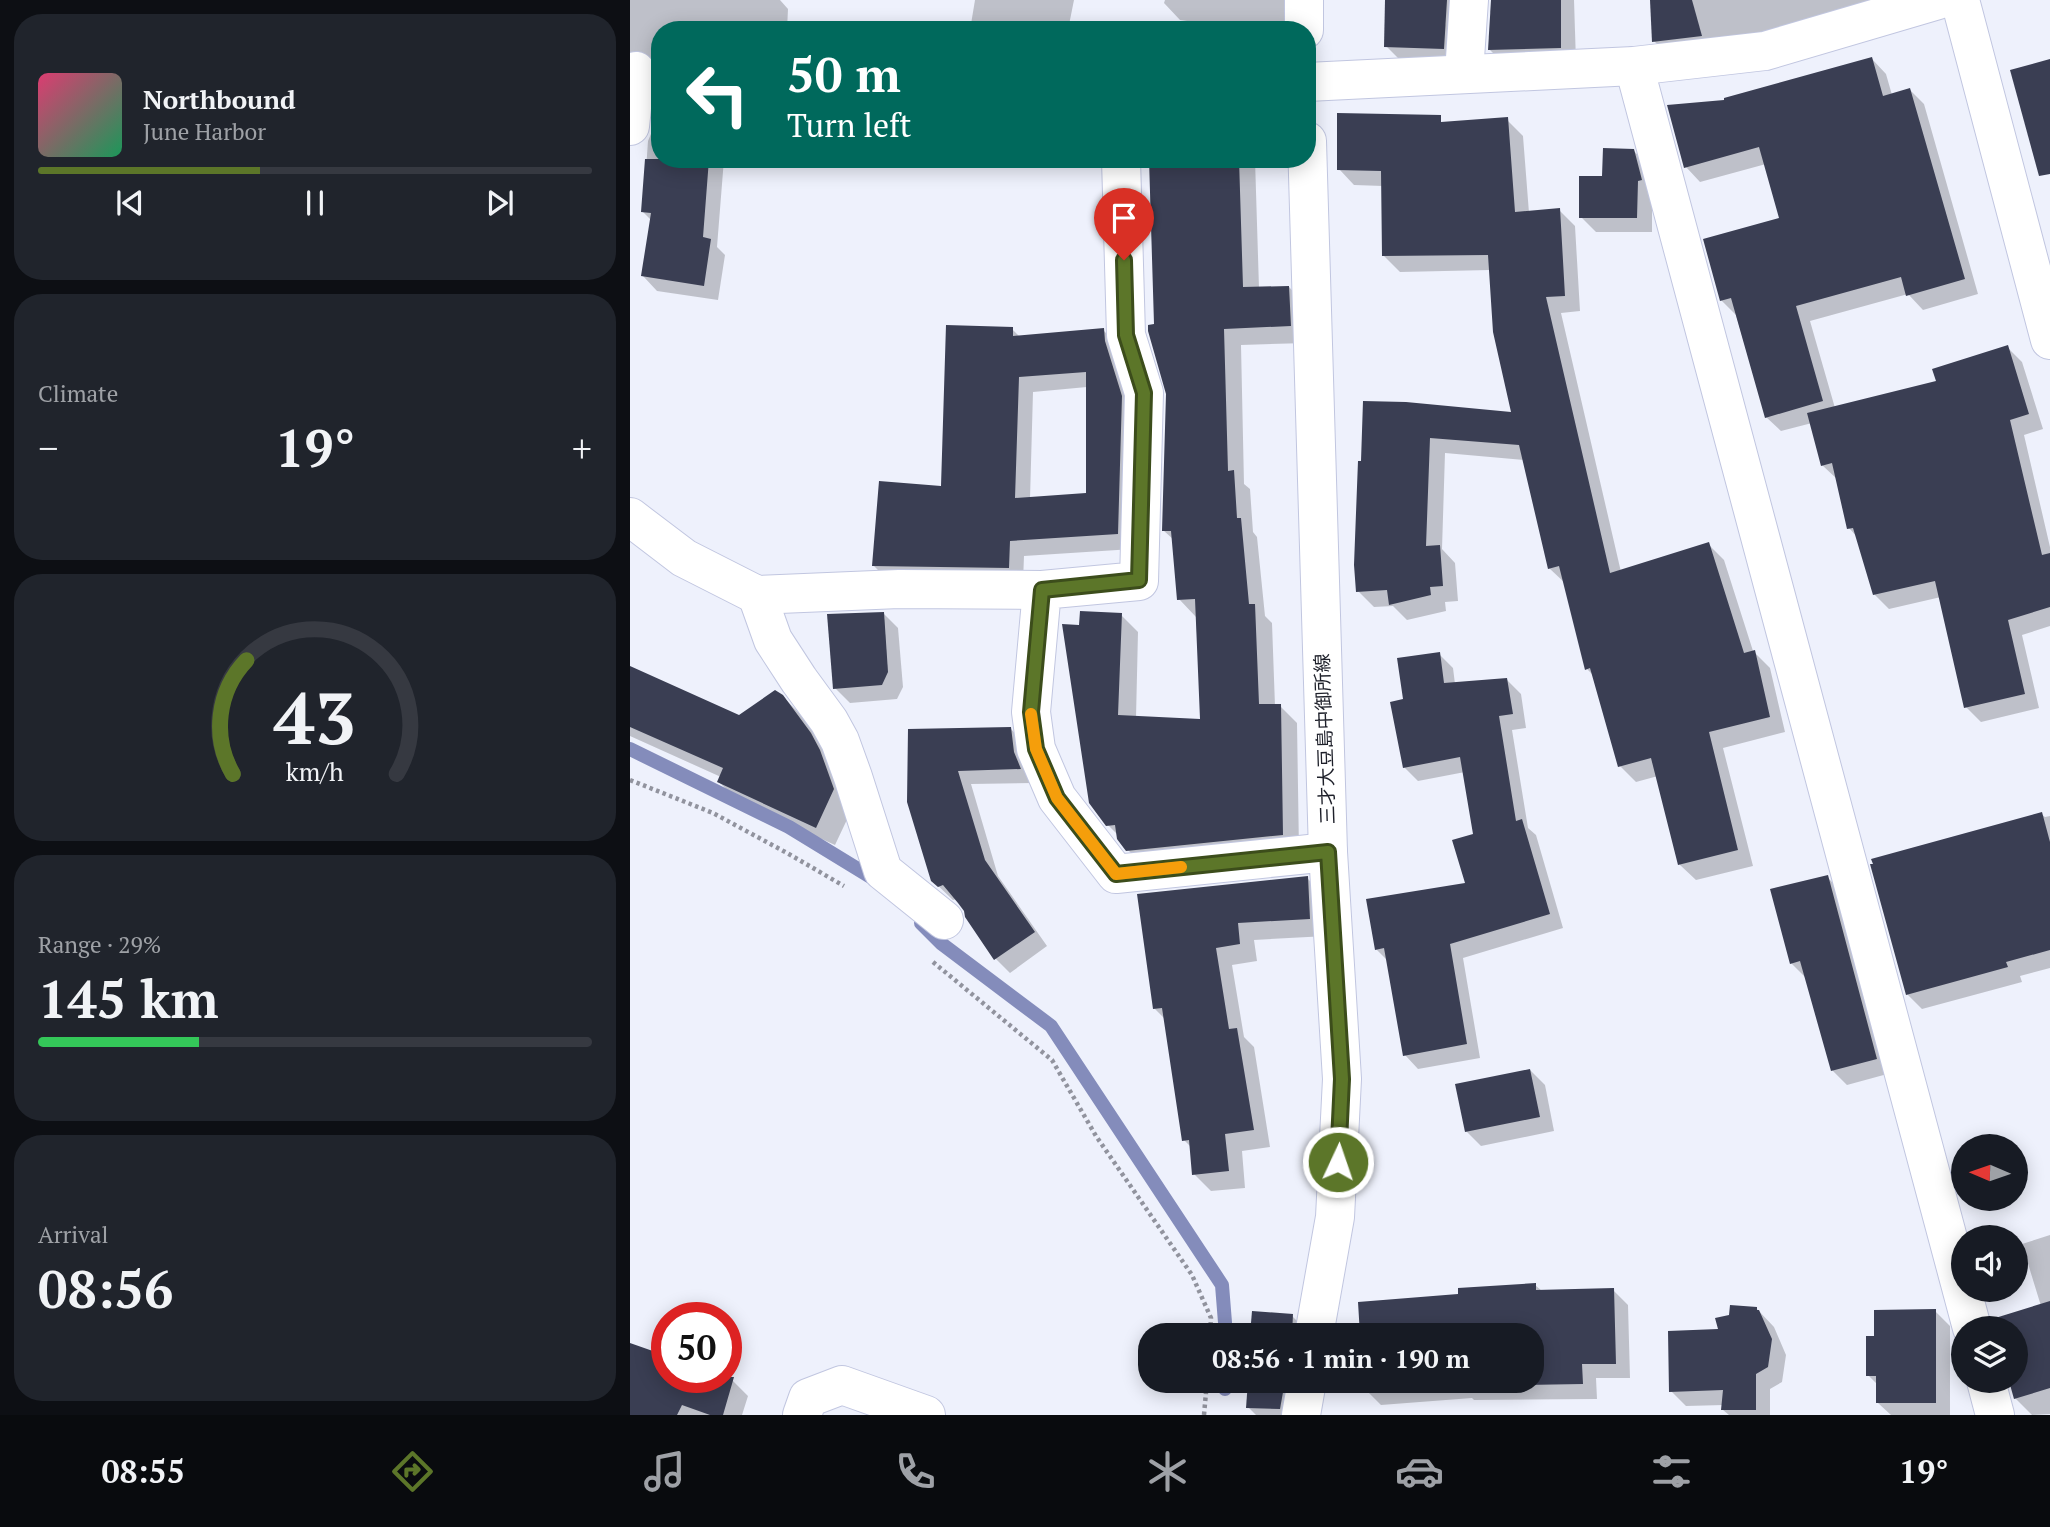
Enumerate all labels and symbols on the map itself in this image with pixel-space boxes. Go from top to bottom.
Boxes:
pin [1094,188,1154,260]
street label: 三才大豆島中御所線 [1309,653,1339,825]
position arrow [1301,1125,1375,1199]
north arrow [1951,1134,2028,1211]
speed limit sign: 50 [651,1302,742,1393]

